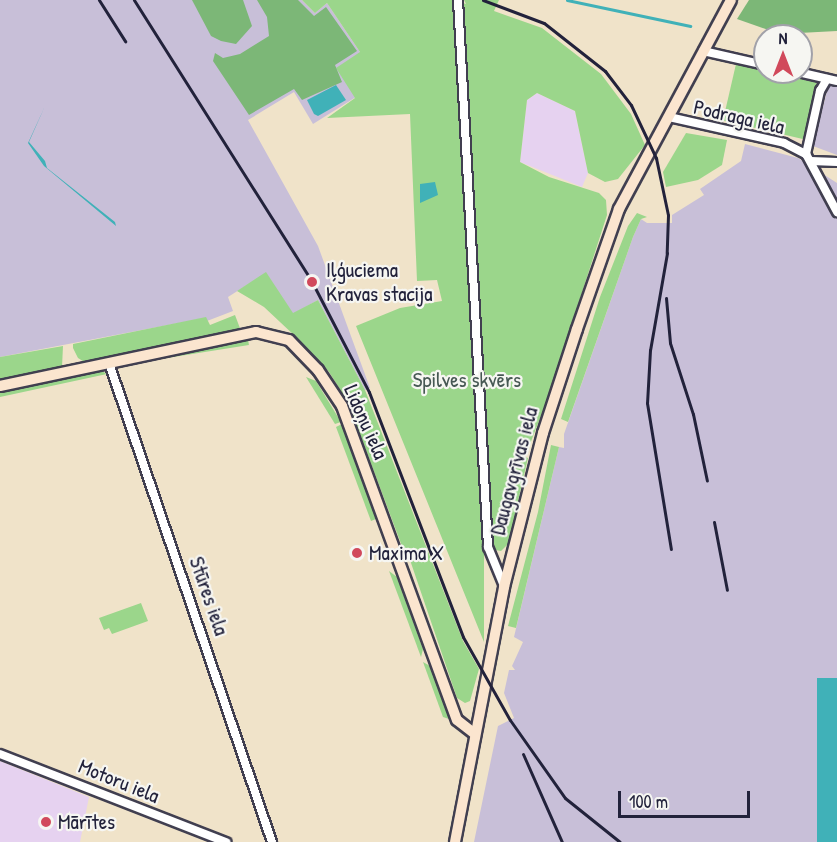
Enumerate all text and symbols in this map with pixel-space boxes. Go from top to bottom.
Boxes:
north arrow [753,24,813,84]
text: N [779,27,787,49]
street label: Podraga iela [691,94,787,140]
place label: Iļģuciema Kravas stacija [326,257,432,307]
marker: Iļģuciema Kravas stacija [303,273,321,291]
park label: Spilves skvērs [413,367,521,393]
street label: Lidoņu iela [338,381,394,463]
street label: Daugavgrīvas iela [485,404,543,538]
place label: Maxima X [369,540,444,566]
marker: Maxima X [350,546,364,560]
street label: Stūres iela [184,553,234,639]
street label: Motoru iela [75,753,163,809]
scale bar [621,779,753,817]
text: 100 m [629,789,668,814]
place label: Mārītes [58,809,115,835]
marker: Mārītes [39,815,53,829]

